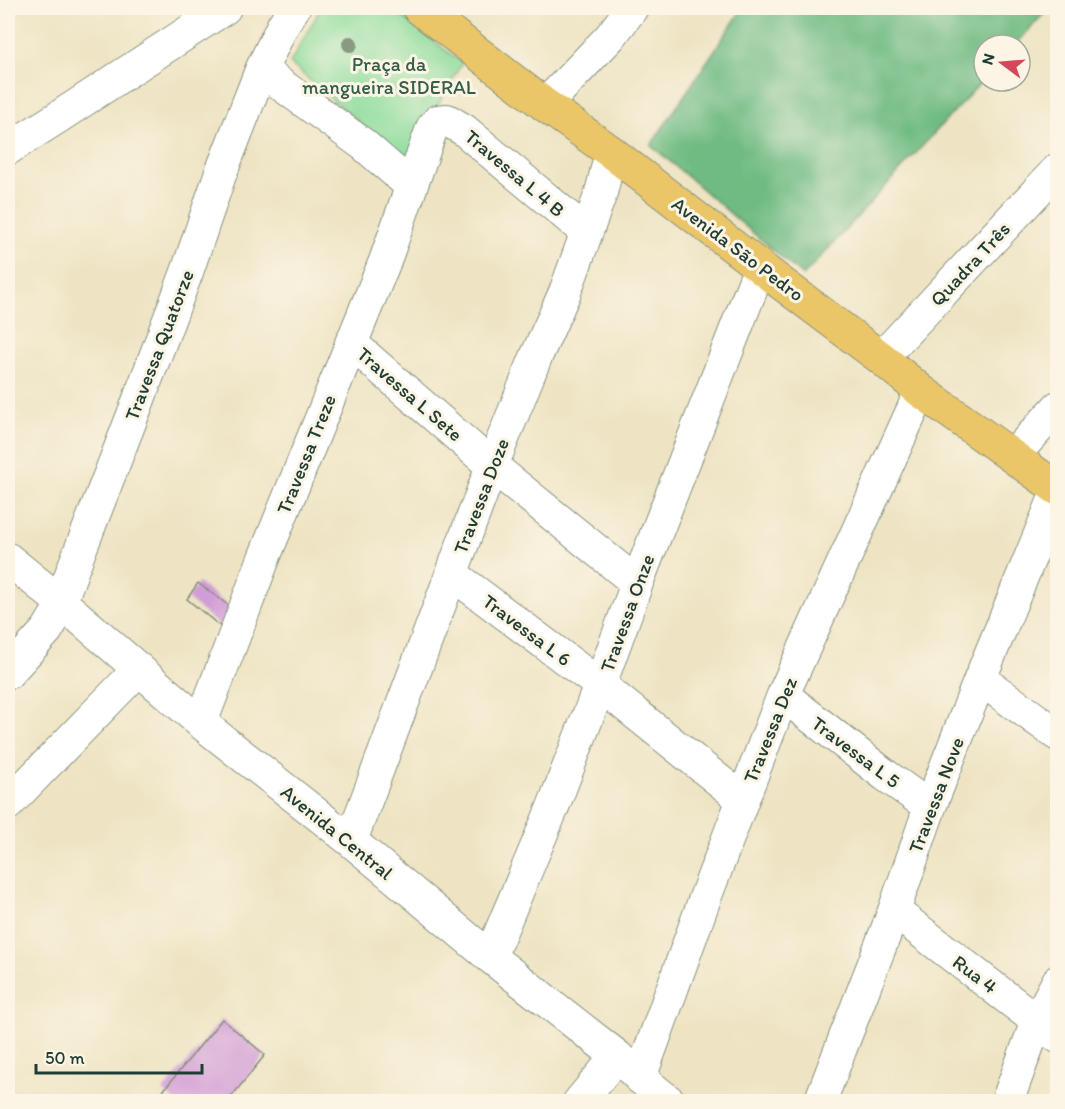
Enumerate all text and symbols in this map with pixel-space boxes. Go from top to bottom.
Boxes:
north arrow [972,33,1032,93]
text: N [977,51,999,67]
park label: Praça da mangueira SIDERAL [302,52,476,99]
street label: Travessa L 4 B [460,124,570,222]
street label: Avenida São Pedro [667,192,809,306]
street label: Quadra Três [925,217,1015,311]
street label: Travessa Quatorze [119,266,199,424]
street label: Travessa L Sete [352,342,468,446]
street label: Travessa Treze [271,391,341,517]
street label: Travessa Doze [448,435,514,557]
street label: Travessa Onze [595,551,659,675]
street label: Travessa L 6 [478,589,576,671]
street label: Travessa Dez [738,674,802,786]
street label: Travessa L 5 [807,711,905,793]
street label: Travessa Nove [903,734,969,856]
street label: Avenida Central [276,779,398,885]
street label: Rua 4 [948,950,1002,998]
scale bar [36,1037,202,1075]
text: 50 m [45,1047,85,1069]

